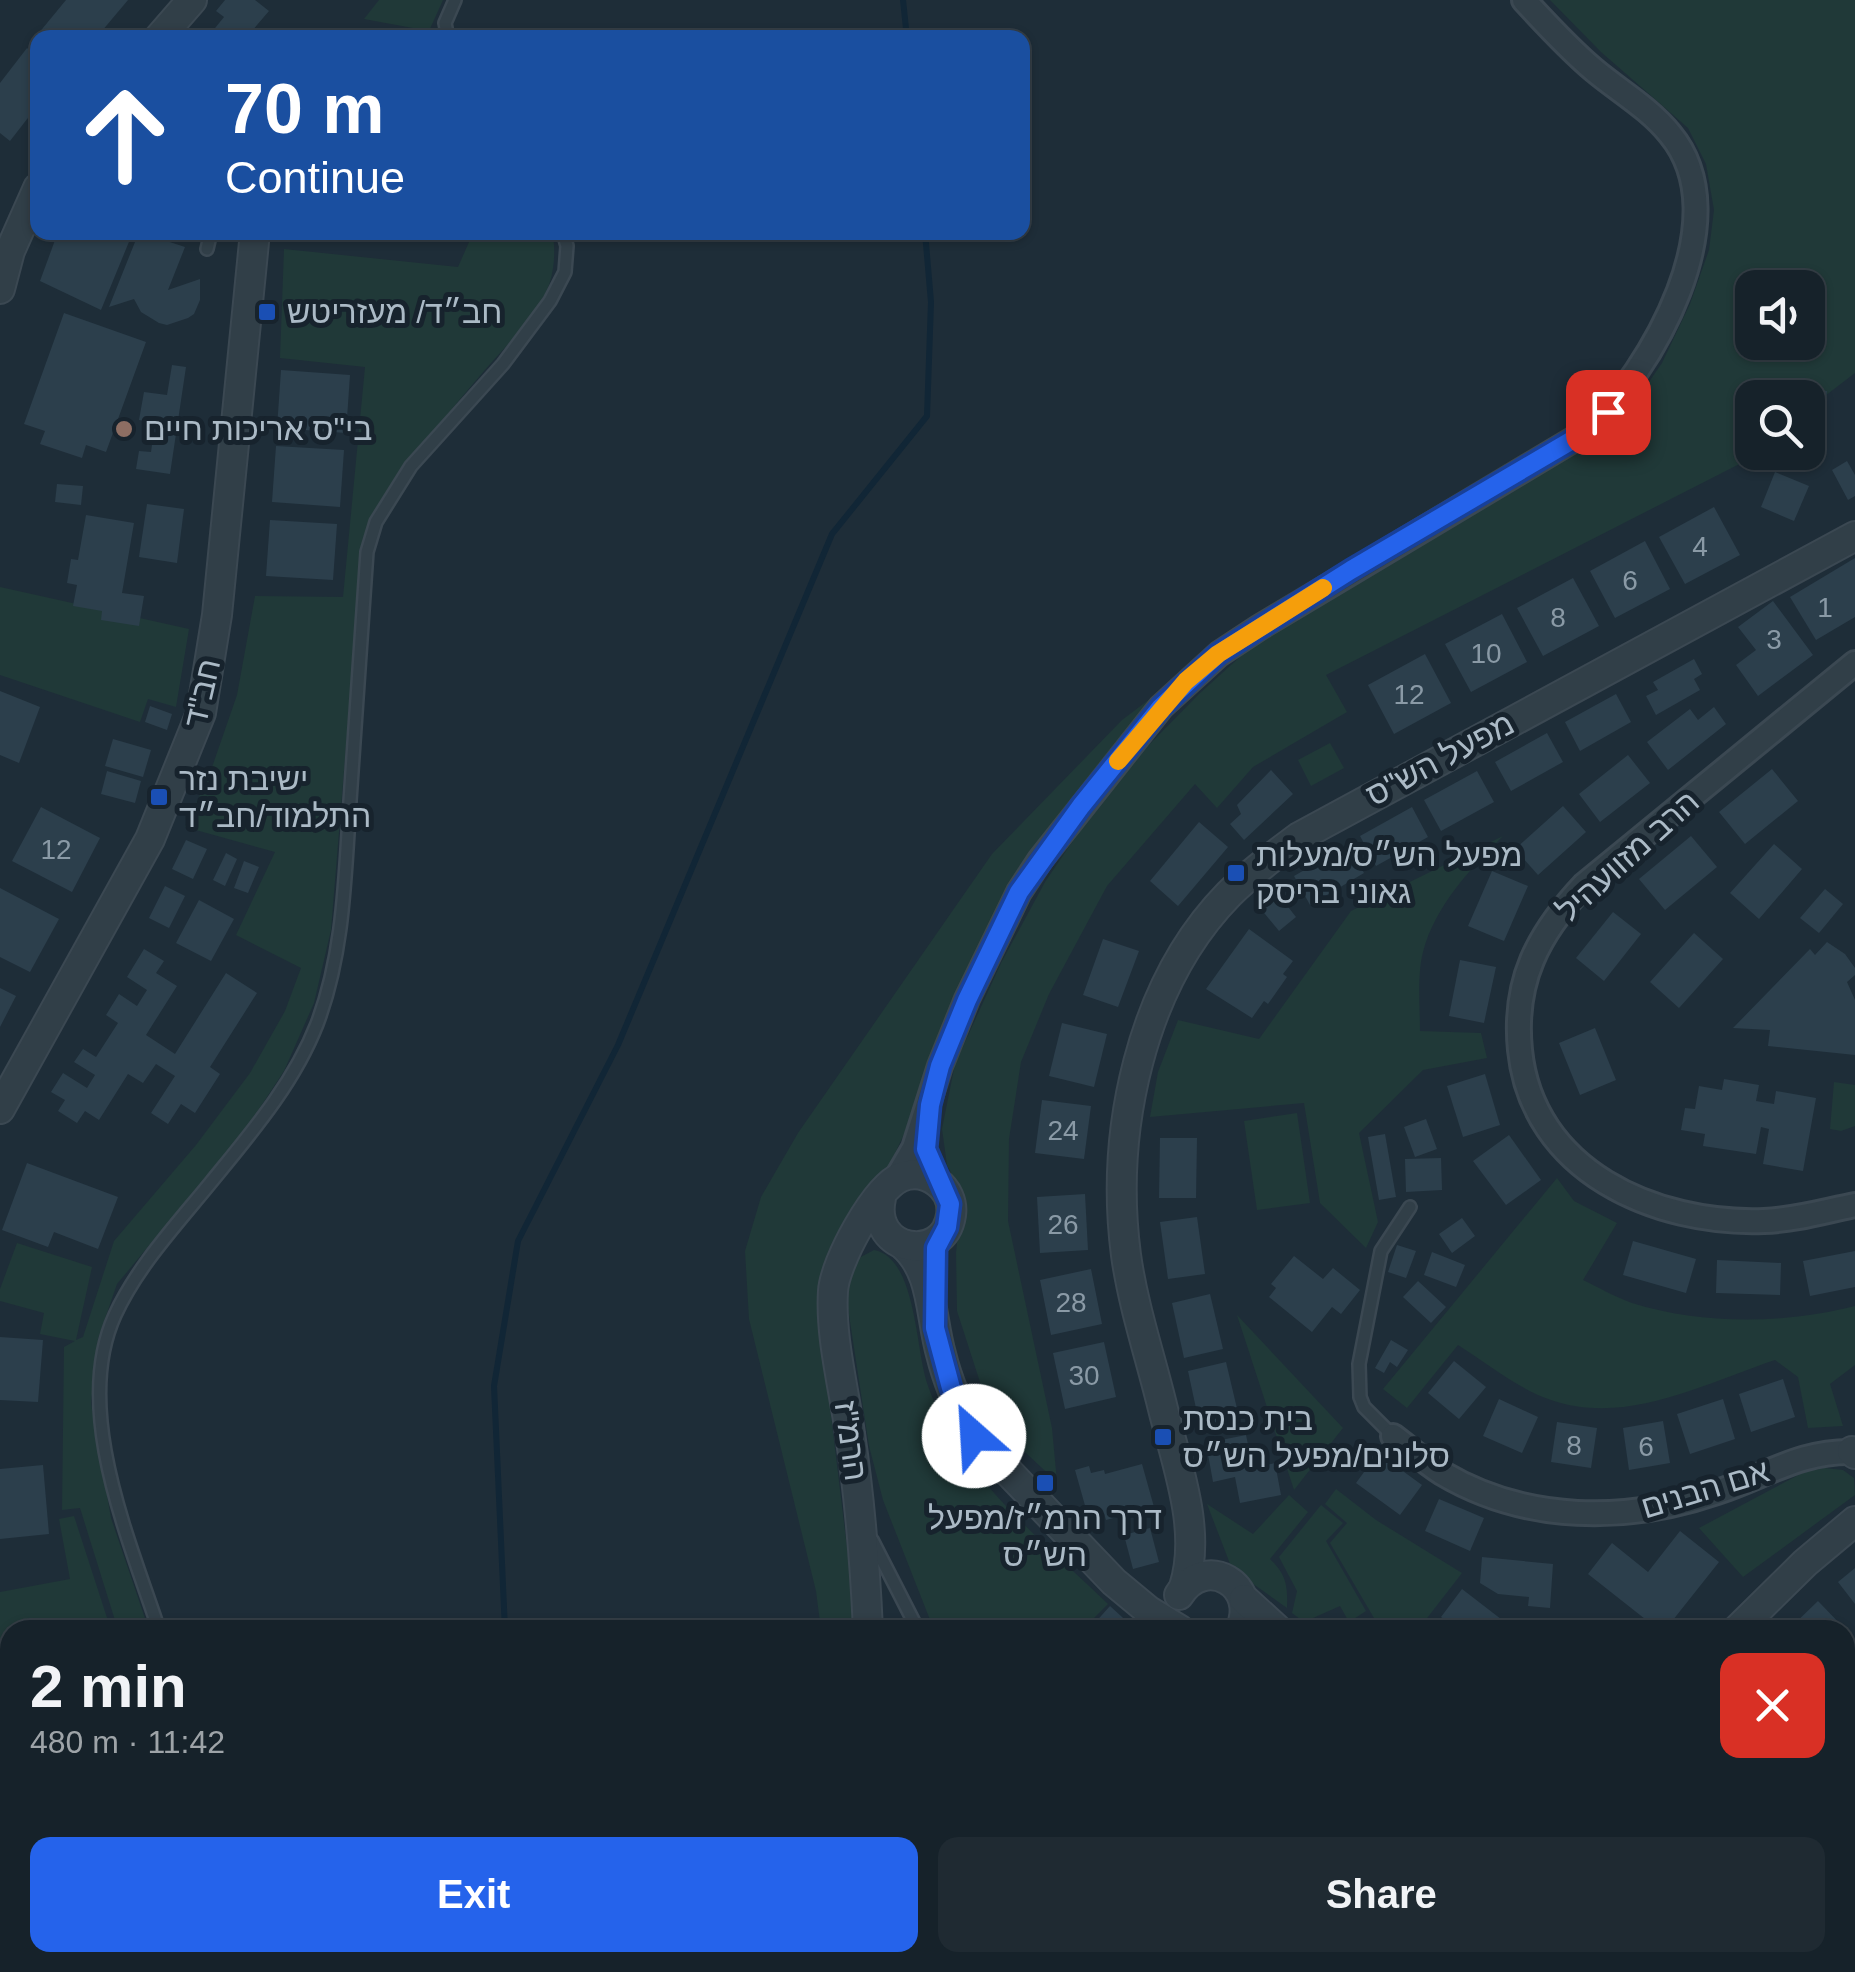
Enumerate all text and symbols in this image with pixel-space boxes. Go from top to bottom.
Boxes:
icon: ahead [60,70,190,200]
text: 70 m [225,70,385,148]
text: Continue [225,152,405,203]
map controls [1735,270,1825,470]
button: sound [1735,270,1825,360]
place label: חב״ד/ מעזריטש [287,294,502,330]
marker: חב״ד/ מעזריטש [256,301,278,323]
pin [1566,370,1651,455]
button: search [1735,380,1825,470]
icon: arrive [1581,385,1636,440]
place label: בי"ס אריכות חיים [144,411,372,447]
marker: בי"ס אריכות חיים [113,418,135,440]
house number: 4 [1692,531,1708,562]
house number: 6 [1622,565,1638,596]
house number: 1 [1817,592,1833,623]
house number: 8 [1550,602,1566,633]
house number: 3 [1766,624,1782,655]
house number: 10 [1470,638,1502,669]
street label: חב"ד [177,655,227,731]
house number: 12 [1393,679,1425,710]
street label: מפעל הש"ס [1360,705,1520,813]
place label: ישיבת נזר התלמוד/חב״ד [179,761,371,834]
street label: הרב מזוועהיל [1550,783,1706,929]
marker: ישיבת נזר התלמוד/חב״ד [148,786,170,808]
house number: 12 [40,834,72,865]
place label: מפעל הש״ס/מעלות גאוני בריסק [1256,837,1522,910]
marker: מפעל הש״ס/מעלות גאוני בריסק [1225,862,1247,884]
house number: 24 [1047,1115,1079,1146]
house number: 26 [1047,1209,1079,1240]
house number: 28 [1055,1287,1087,1318]
house number: 30 [1068,1360,1100,1391]
position arrow [922,1384,1026,1488]
street label: הרמ"ז [828,1399,874,1483]
place label: בית כנסת סלונים/מפעל הש״ס [1183,1401,1450,1474]
marker: בית כנסת סלונים/מפעל הש״ס [1152,1426,1174,1448]
house number: 8 [1566,1430,1582,1461]
house number: 6 [1638,1431,1654,1462]
street label: אם הבנים [1637,1452,1773,1526]
marker: דרך הרמ״ז/מפעל הש״ס [1034,1472,1056,1494]
place label: דרך הרמ״ז/מפעל הש״ס [928,1500,1162,1573]
text: 2 min [30,1653,187,1720]
button: close [1720,1653,1825,1758]
text: 480 m · 11:42 [30,1724,225,1760]
button: Exit [30,1837,918,1952]
button: Share [938,1837,1825,1952]

